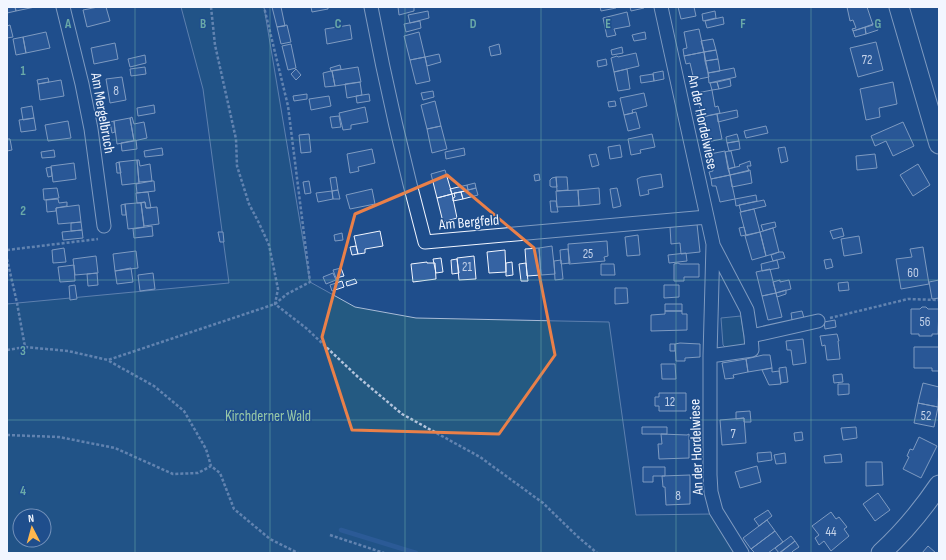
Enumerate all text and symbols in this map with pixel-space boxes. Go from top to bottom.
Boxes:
text: A [64,16,72,32]
text: B [200,16,206,32]
text: C [335,16,342,32]
text: D [470,16,477,32]
text: E [605,16,611,32]
text: F [740,16,746,32]
text: G [875,16,882,32]
house number: 72 [862,52,872,68]
text: 1 [20,63,26,79]
street label: Am Mergelbruch [86,70,119,155]
street label: An der Hordelwiese [683,72,722,171]
house number: 8 [113,83,119,99]
text: 2 [20,203,26,219]
street label: Am Bergfeld [437,210,500,235]
house number: 25 [583,246,593,262]
house number: 21 [462,259,472,275]
house number: 60 [907,265,919,281]
house number: 56 [920,314,931,330]
text: 3 [20,343,26,359]
house number: 12 [665,394,675,410]
street label: An der Hordelwiese [685,399,708,496]
park label: Kirchderner Wald [225,407,311,426]
house number: 52 [921,408,931,424]
house number: 7 [730,426,736,442]
text: 4 [20,483,26,499]
house number: 8 [675,488,681,504]
north arrow [12,508,52,548]
text: N [27,512,35,525]
house number: 44 [826,524,837,540]

